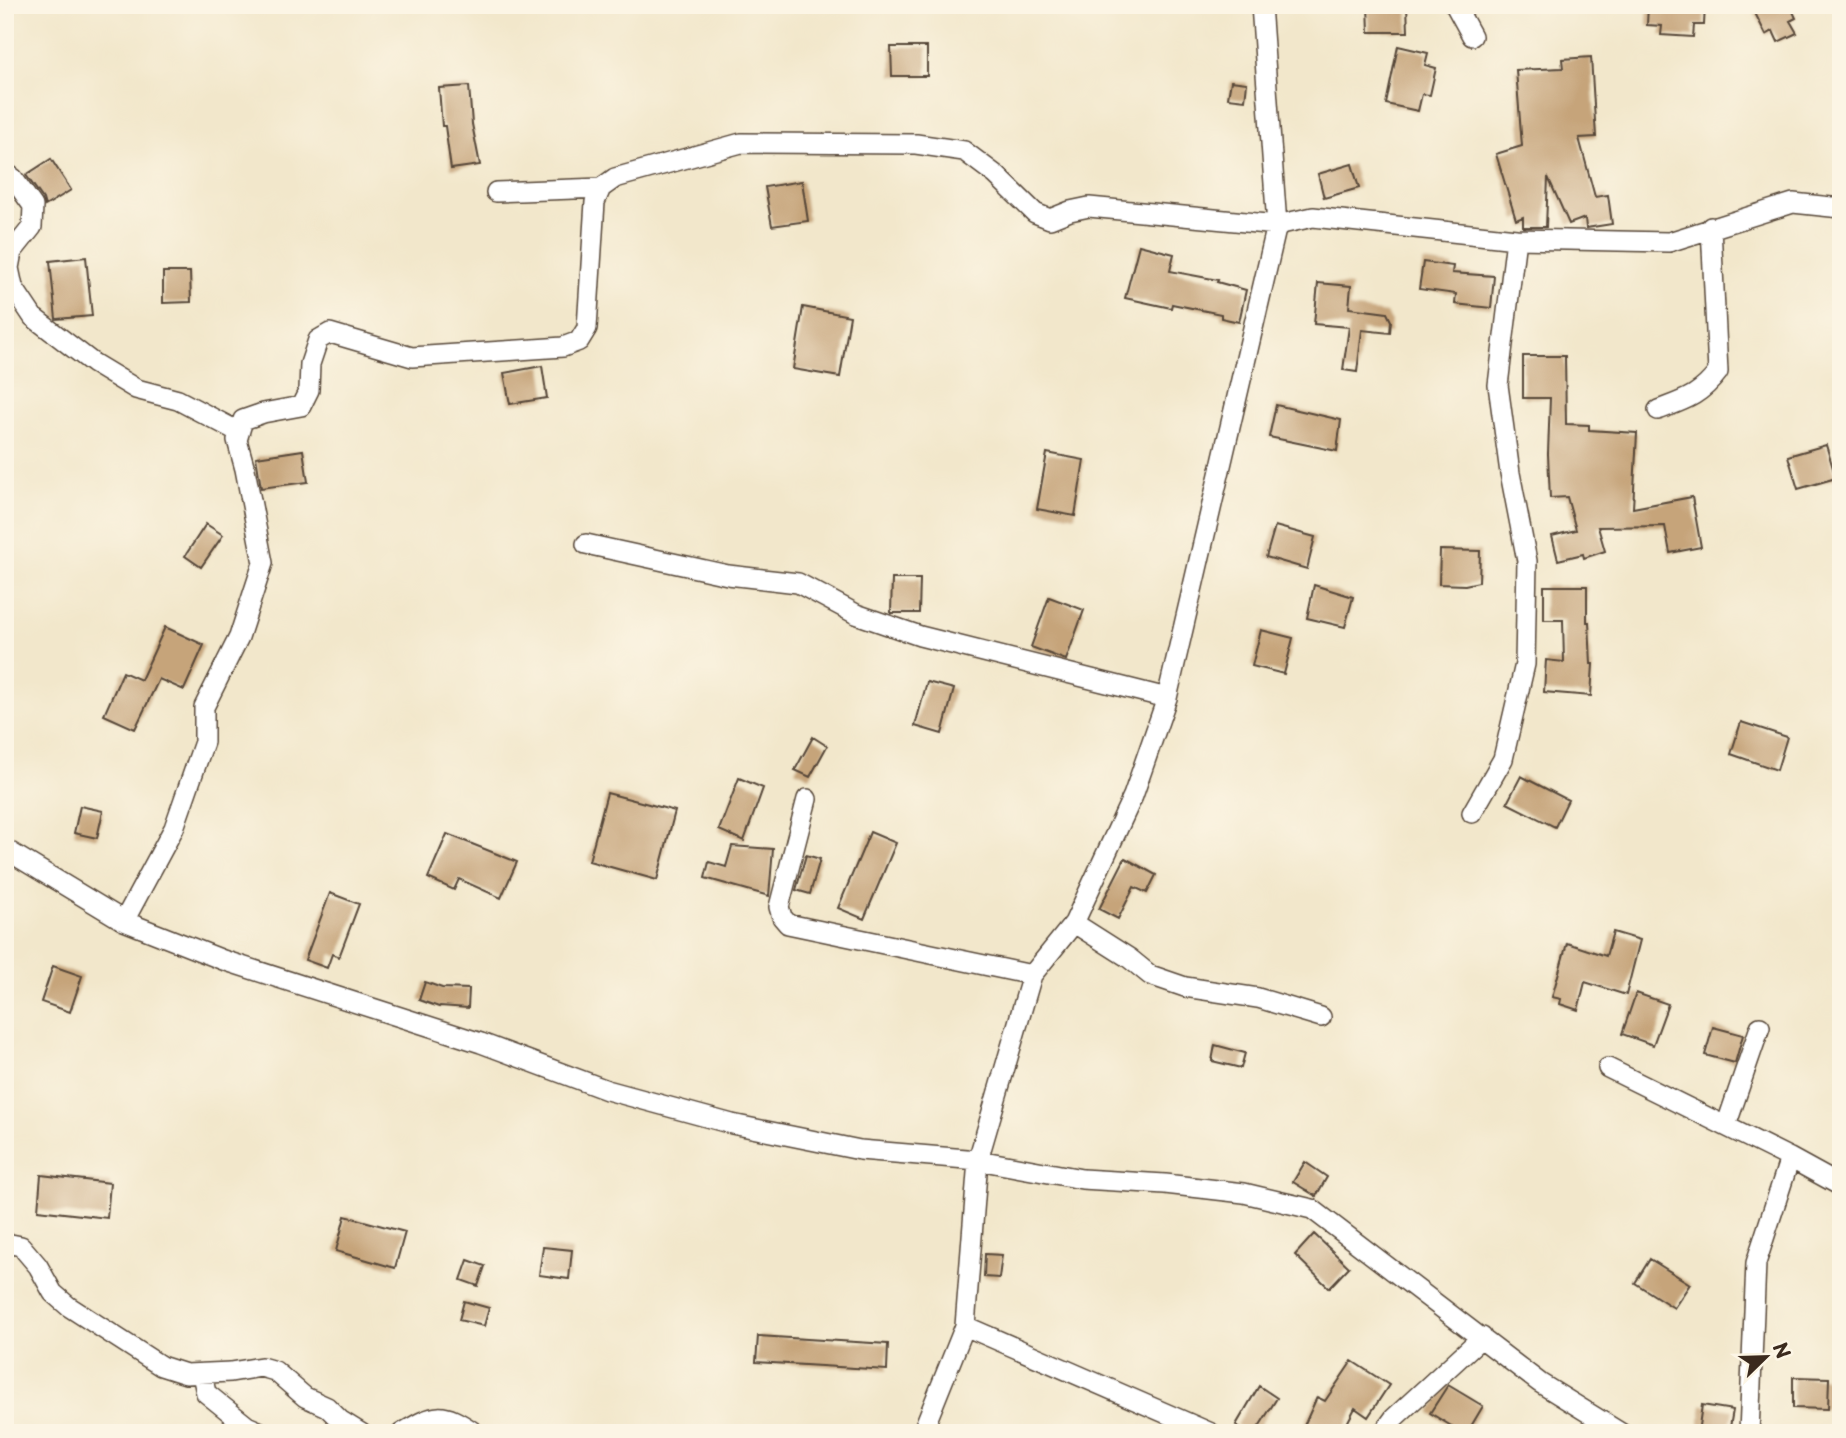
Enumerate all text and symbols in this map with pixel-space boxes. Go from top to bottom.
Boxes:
north arrow [1730,1322,1800,1392]
text: N [1767,1338,1798,1362]

